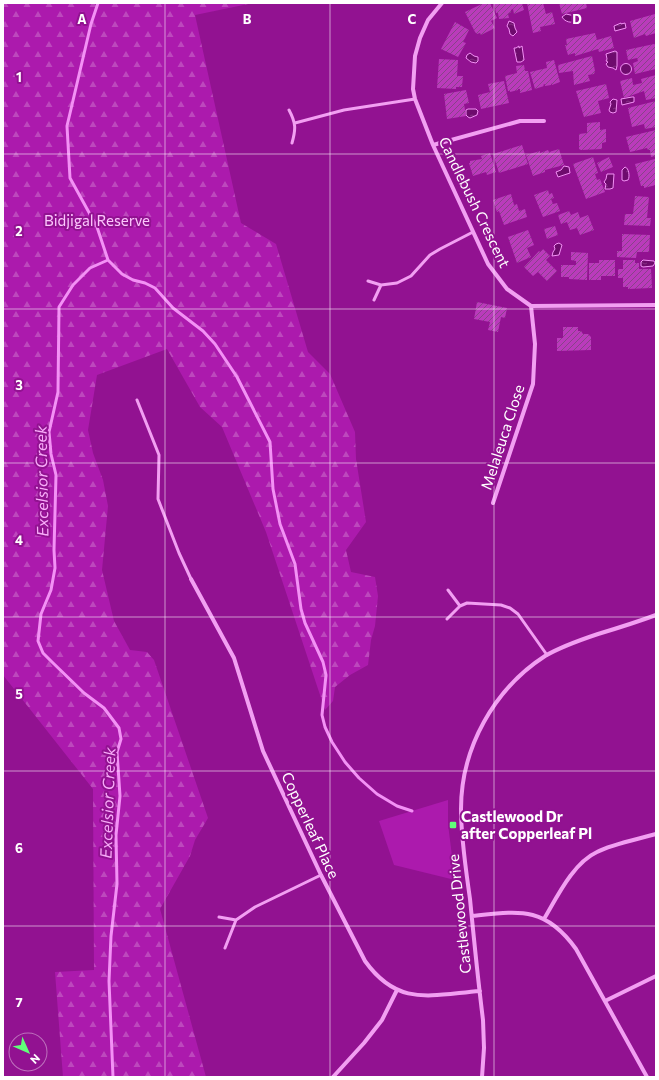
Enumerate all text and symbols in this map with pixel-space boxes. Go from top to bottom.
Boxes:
text: A [77,11,87,27]
text: B [243,11,252,27]
text: C [408,11,417,27]
text: D [572,11,582,27]
text: 1 [16,69,22,85]
street label: Candlebush Crescent [435,134,515,270]
park label: Bidjigal Reserve [44,211,150,229]
text: 2 [15,223,23,239]
text: 3 [15,377,23,393]
street label: Melaleuca Close [476,382,528,492]
water label: Excelsior Creek [31,425,51,537]
text: 4 [15,532,23,548]
text: 5 [15,686,23,702]
water label: Excelsior Creek [96,747,118,859]
street label: Copperleaf Place [278,769,344,881]
place label: Castlewood Dr after Copperleaf Pl [461,807,592,842]
marker: Castlewood Dr after Copperleaf Pl [448,820,458,830]
text: 6 [15,840,23,856]
street label: Castlewood Drive [444,853,474,975]
text: 7 [15,994,23,1010]
north arrow [8,1032,48,1072]
text: N [28,1052,43,1067]

